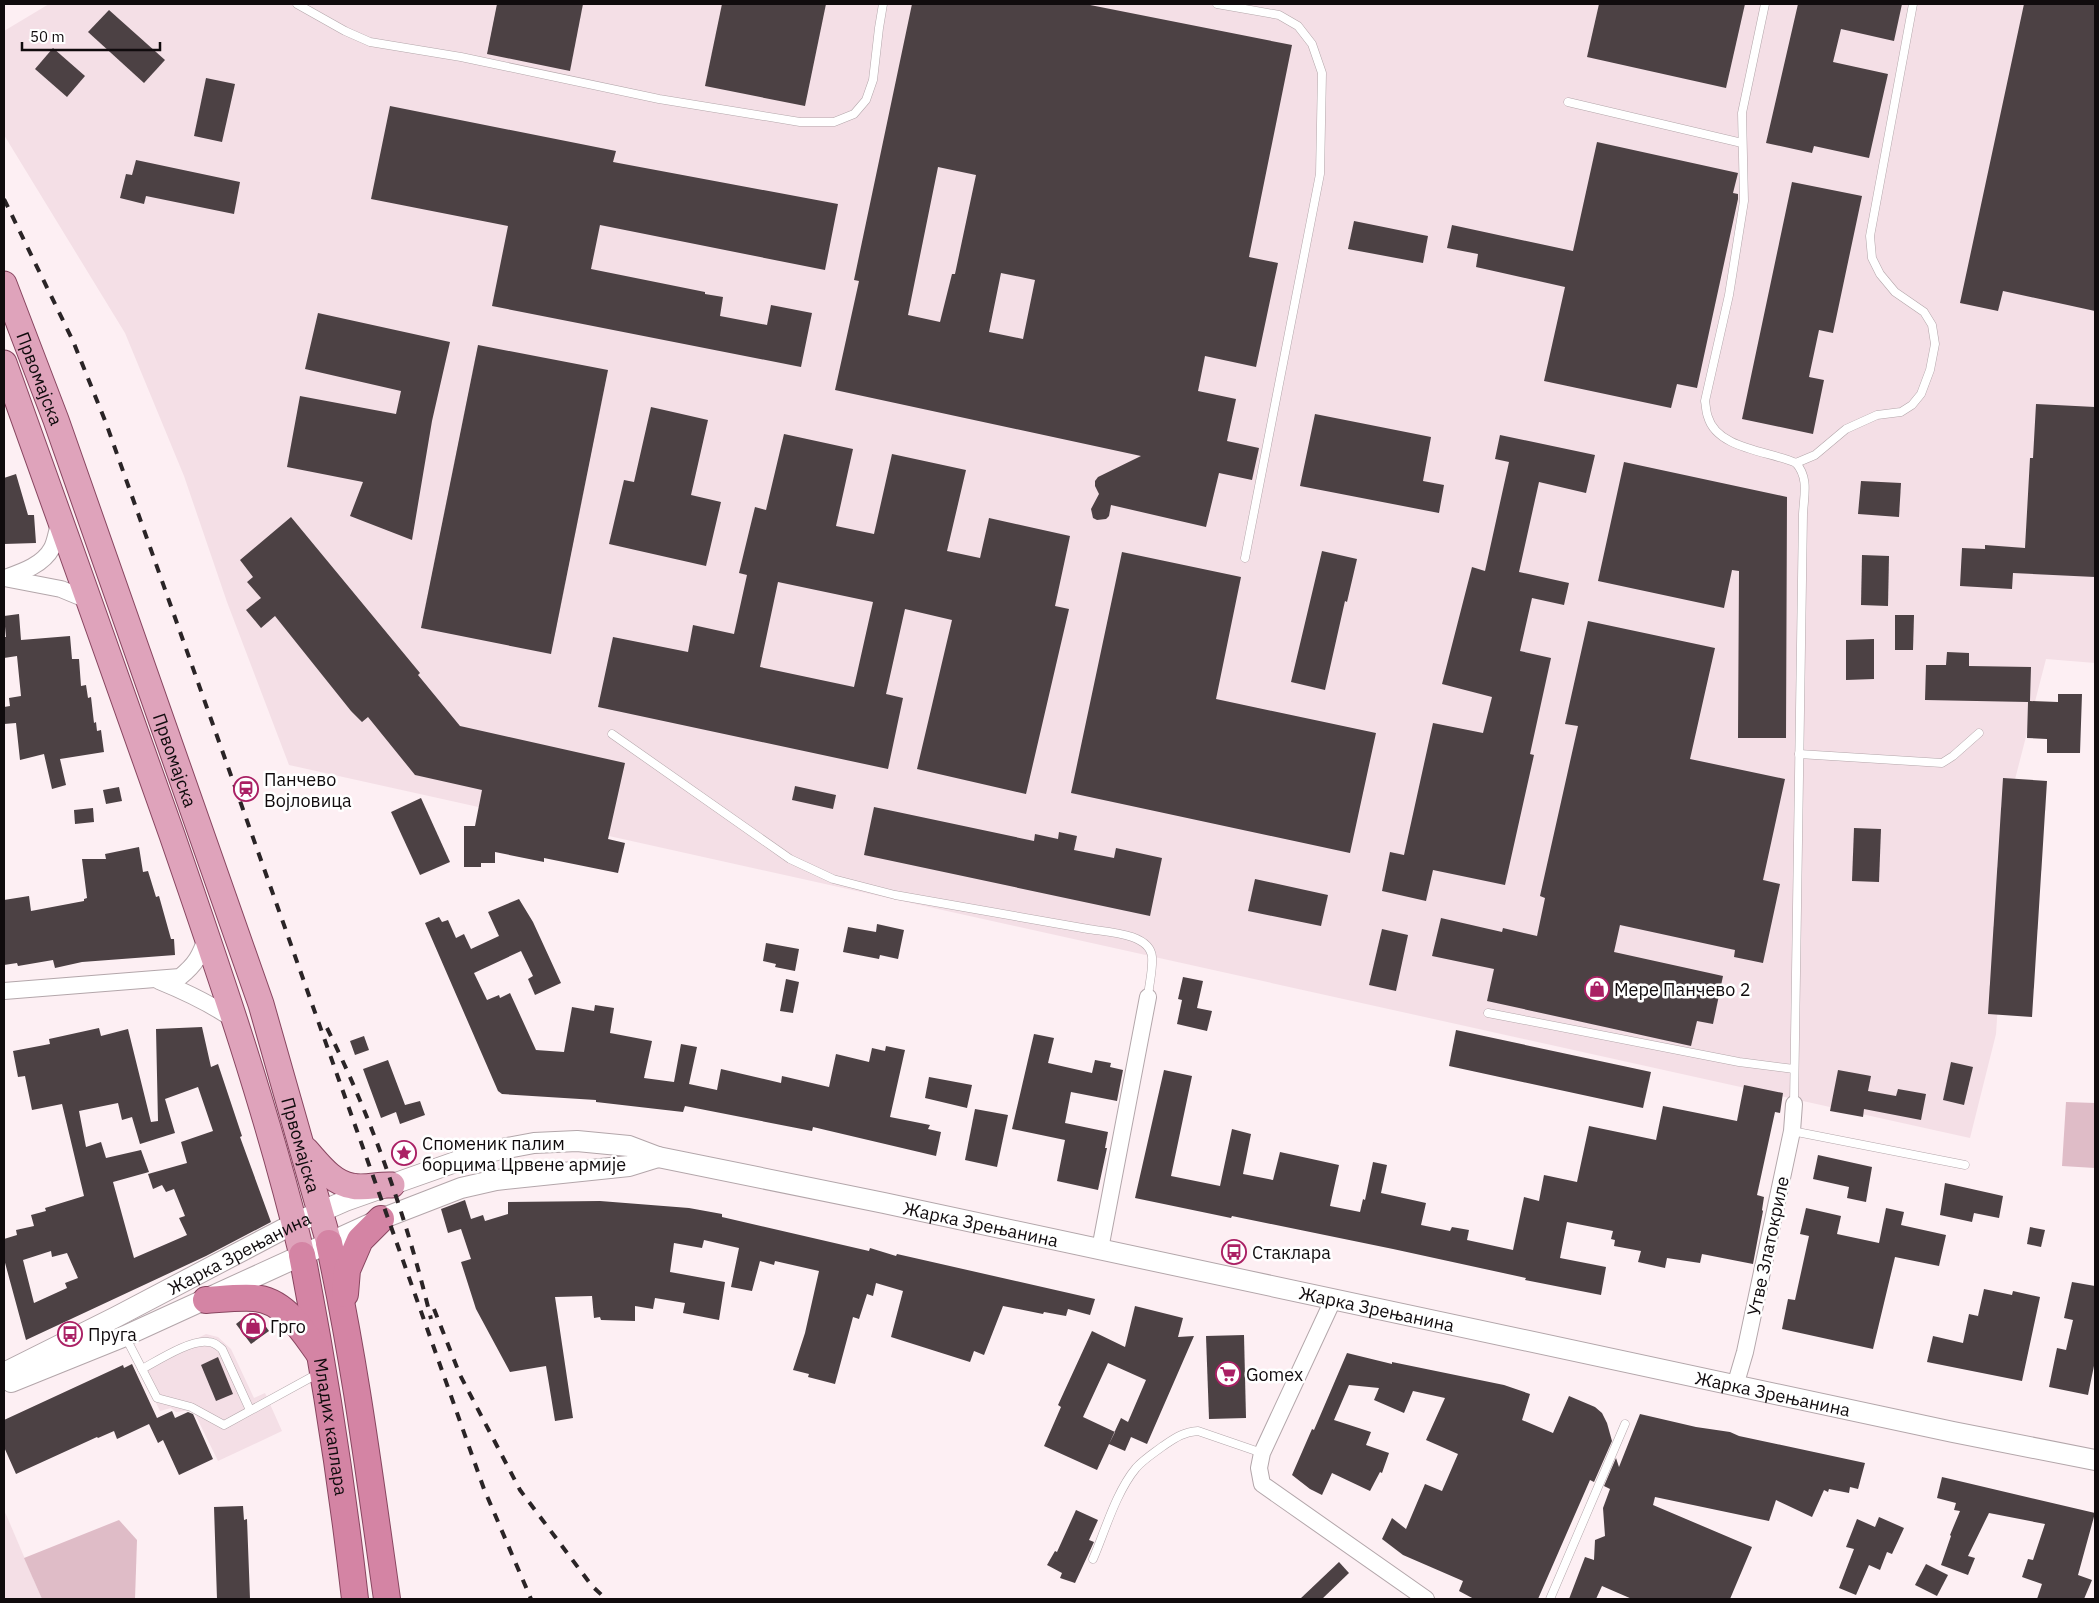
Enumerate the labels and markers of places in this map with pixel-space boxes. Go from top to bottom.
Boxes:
place label: Панчево Војловица [264,768,352,812]
station icon: Панчево Војловица [233,776,259,802]
shop icon: Мере Панчево 2 [1584,976,1610,1002]
place label: Мере Панчево 2 [1614,978,1750,1001]
place label: Споменик палим борцима Црвене армије [422,1132,626,1176]
place icon: Споменик палим борцима Црвене армије [391,1140,417,1166]
bus stop icon: Стаклара [1221,1239,1247,1265]
place label: Стаклара [1252,1241,1331,1264]
shop icon: Грго [240,1313,266,1339]
place label: Грго [270,1315,306,1338]
bus stop icon: Пруга [57,1321,83,1347]
place label: Пруга [88,1323,137,1346]
supermarket icon: Gomex [1215,1361,1241,1387]
place label: Gomex [1246,1363,1303,1386]

